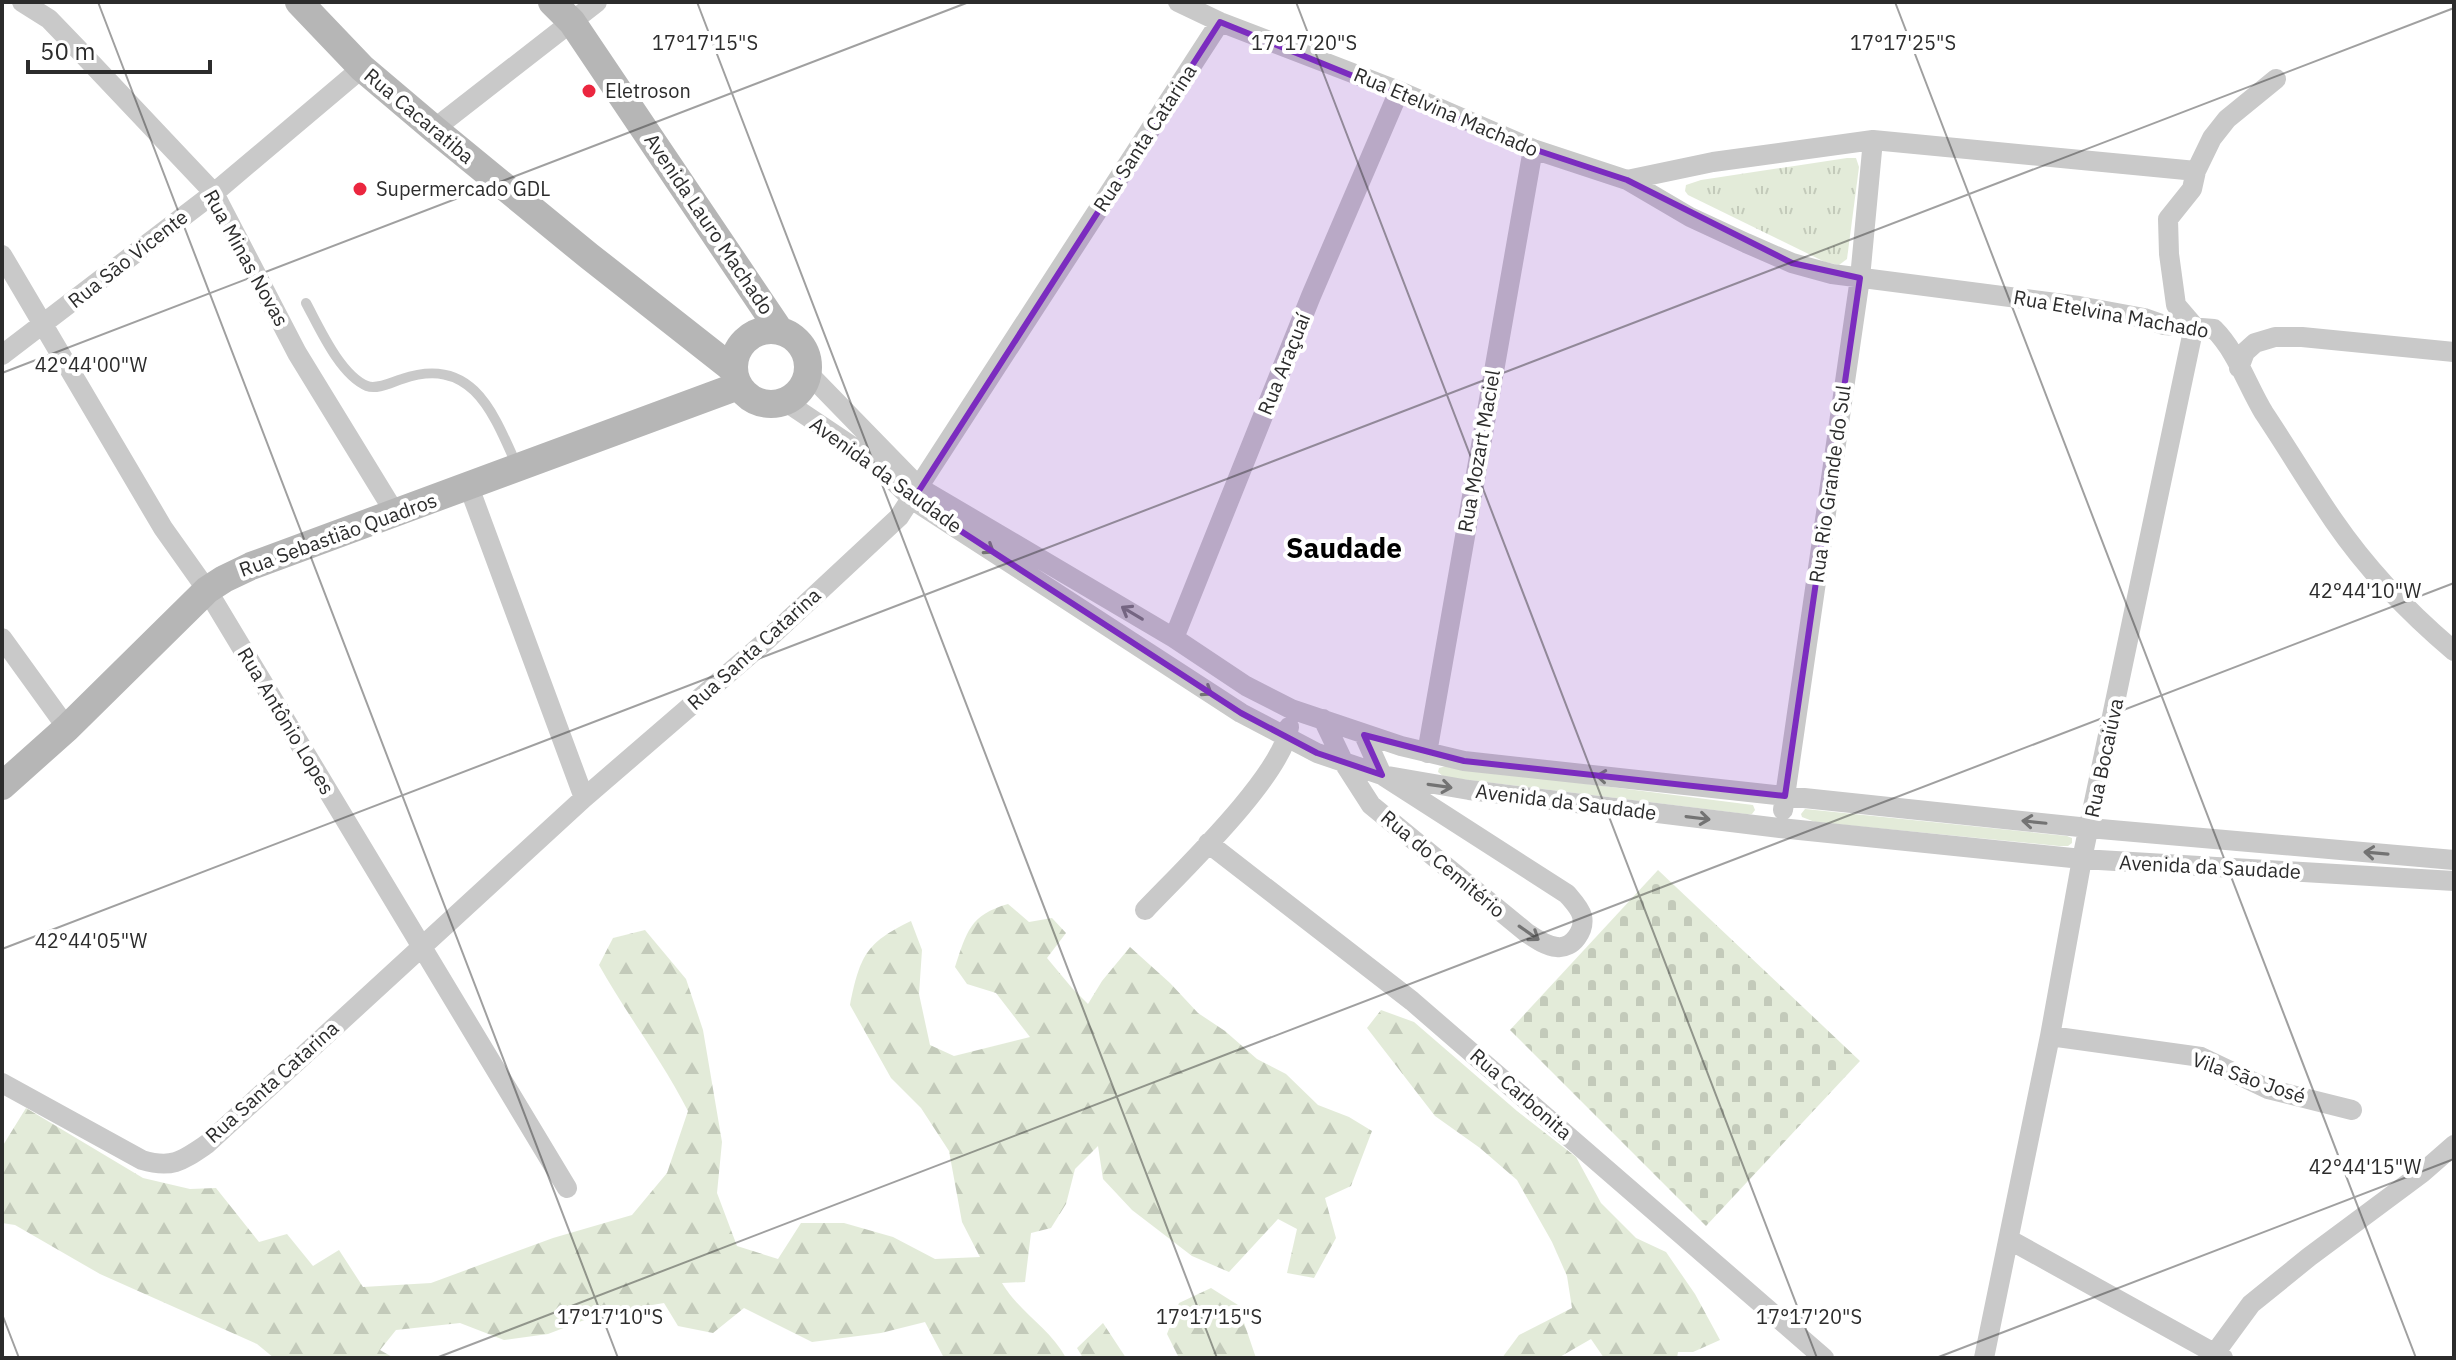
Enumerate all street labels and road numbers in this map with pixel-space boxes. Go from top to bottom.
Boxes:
street label: Rua Santa Catarina [1087,58,1203,217]
street label: Rua Etelvina Machado [1350,60,1543,163]
street label: Rua Cacaratiba [359,62,480,170]
street label: Avenida Lauro Machado [639,128,780,320]
street label: Rua Minas Novas [198,184,295,331]
street label: Rua São Vicente [62,203,193,314]
street label: Rua Etelvina Machado [2011,283,2211,344]
street label: Rua Araçuaí [1251,309,1316,419]
street label: Rua Mozart Maciel [1451,368,1506,534]
street label: Rua Rio Grande do Sul [1802,383,1857,585]
street label: Avenida da Saudade [805,410,968,539]
street label: Rua Sebastião Quadros [235,486,440,583]
street label: Rua Santa Catarina [681,581,826,716]
street label: Rua Antônio Lopes [232,642,341,799]
street label: Rua Bocaiúva [2078,695,2129,820]
street label: Avenida da Saudade [1474,777,1658,826]
street label: Rua do Cemitério [1376,804,1511,924]
street label: Avenida da Saudade [2118,848,2302,885]
street label: Rua Santa Catarina [199,1014,344,1149]
street label: Rua Carbonita [1465,1042,1578,1146]
street label: Vila São José [2189,1045,2310,1110]

